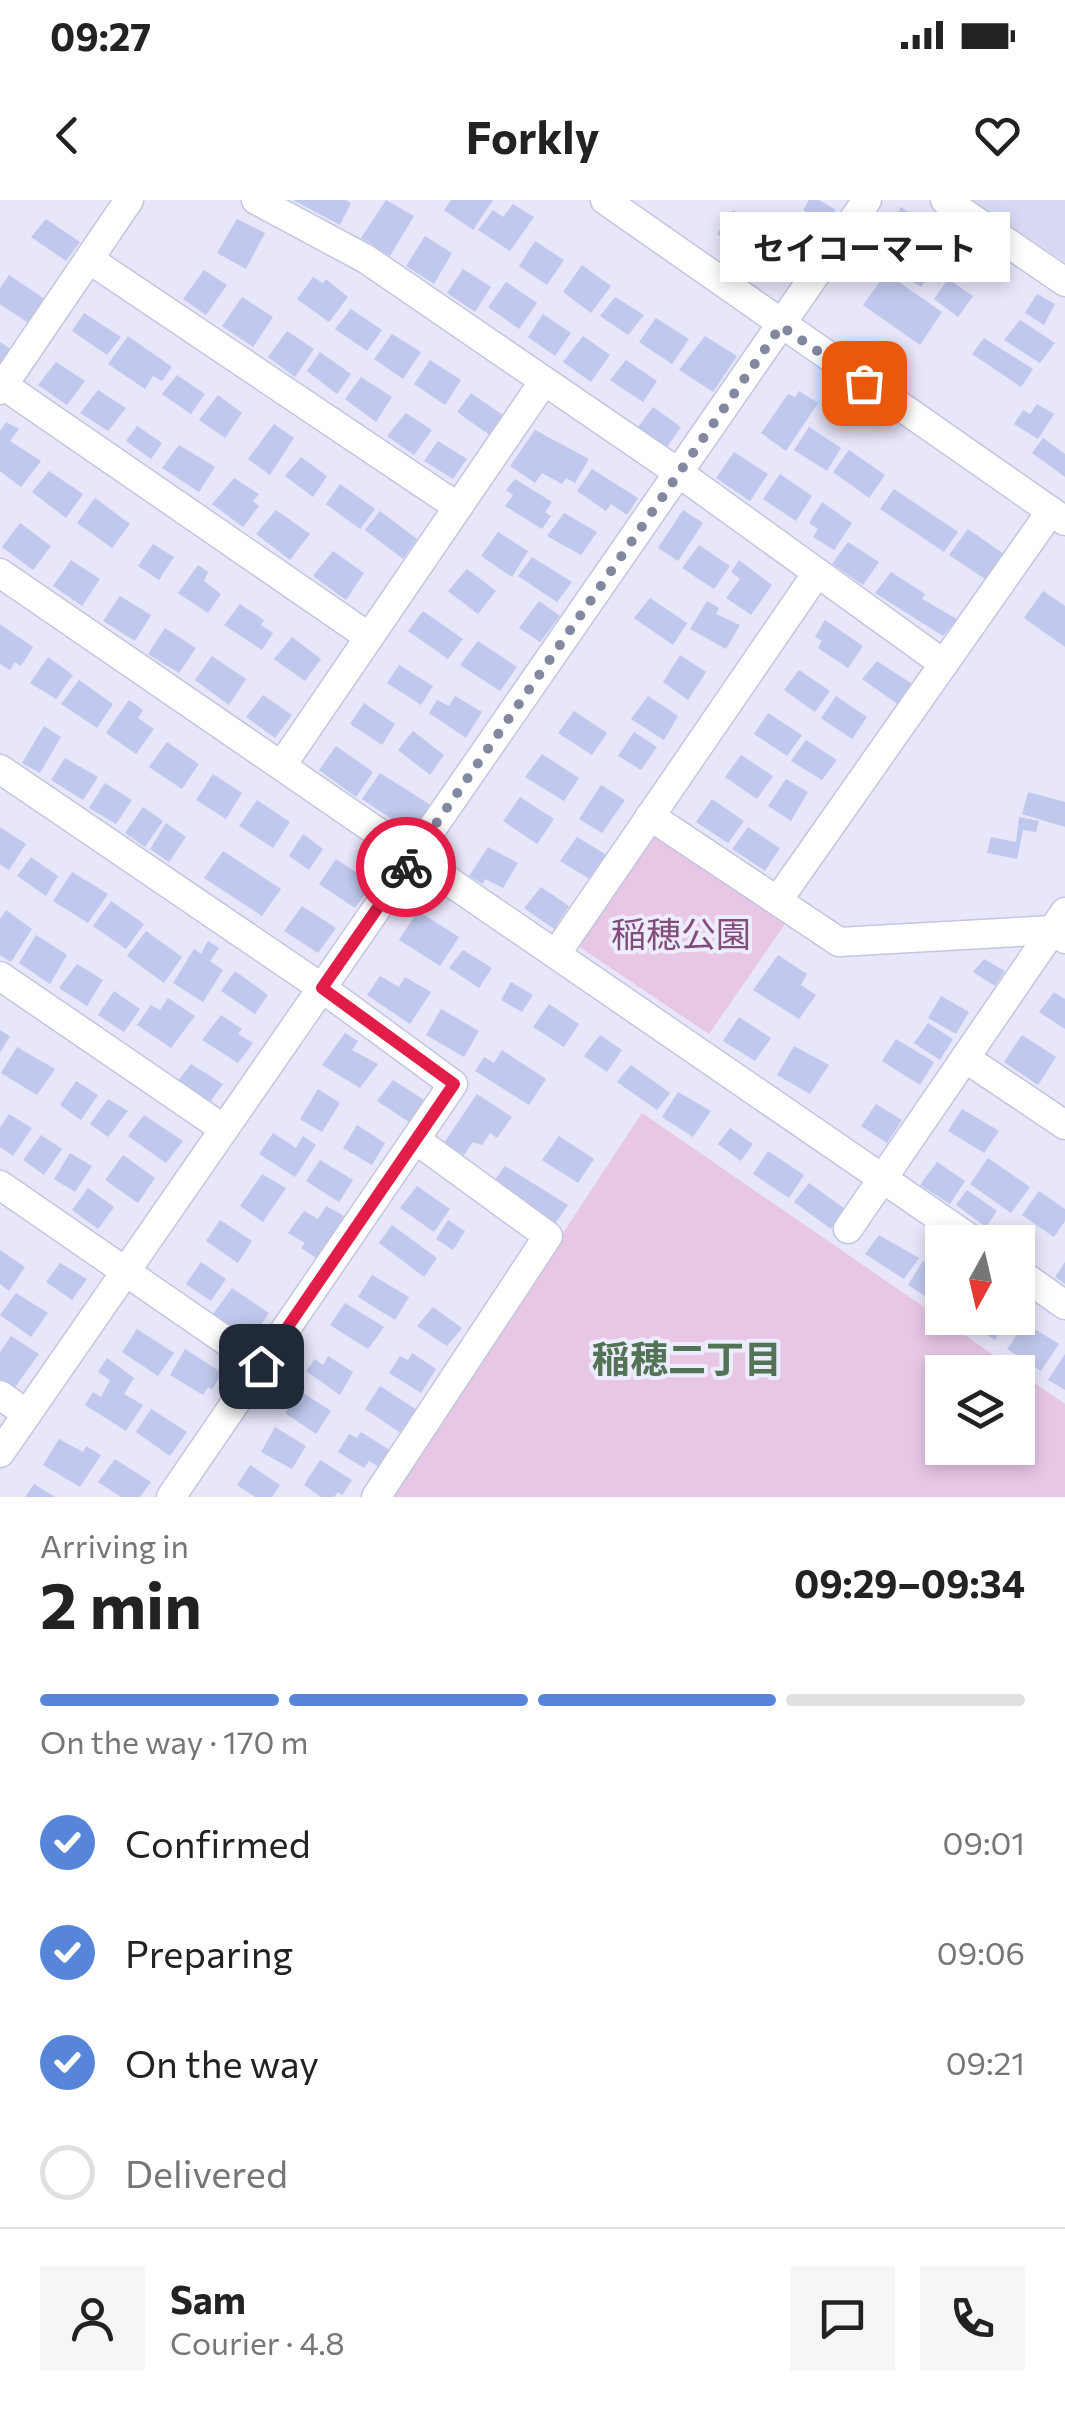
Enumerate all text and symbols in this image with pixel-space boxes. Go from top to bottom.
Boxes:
text: 09:27 [50,12,151,59]
icon: back [40,108,95,163]
text: Forkly [466,108,599,163]
icon: heart [970,108,1025,163]
callout: セイコーマート [719,213,1009,283]
text: セイコーマート [753,227,977,267]
pin [822,341,907,426]
icon: bag [837,356,892,411]
courier [356,817,456,917]
icon: bike [379,840,434,895]
park label: 稲穂公園 [611,911,751,954]
north arrow [925,1225,1035,1335]
map controls [925,1225,1035,1465]
pin [219,1324,304,1409]
district label: 稲穂二丁目 [592,1334,782,1381]
icon: home [234,1339,289,1394]
button: layers [925,1355,1035,1465]
text: Arriving in [40,1525,189,1565]
text: 09:29–09:34 [794,1559,1025,1606]
text: 2 min [40,1563,202,1642]
text: On the way · 170 m [40,1721,309,1761]
icon: check [40,1815,95,1870]
text: Confirmed [125,1819,311,1866]
text: 09:01 [943,1822,1025,1862]
icon: check [40,1925,95,1980]
text: Preparing [125,1929,293,1976]
text: 09:06 [937,1932,1025,1972]
icon: check [40,2035,95,2090]
text: On the way [125,2039,319,2086]
text: 09:21 [946,2042,1025,2082]
text: Delivered [125,2149,288,2196]
button: person [40,2266,145,2371]
button: chat [790,2266,895,2371]
button: phone [920,2266,1025,2371]
text: Sam [170,2275,246,2322]
text: Courier · 4.8 [170,2322,345,2362]

